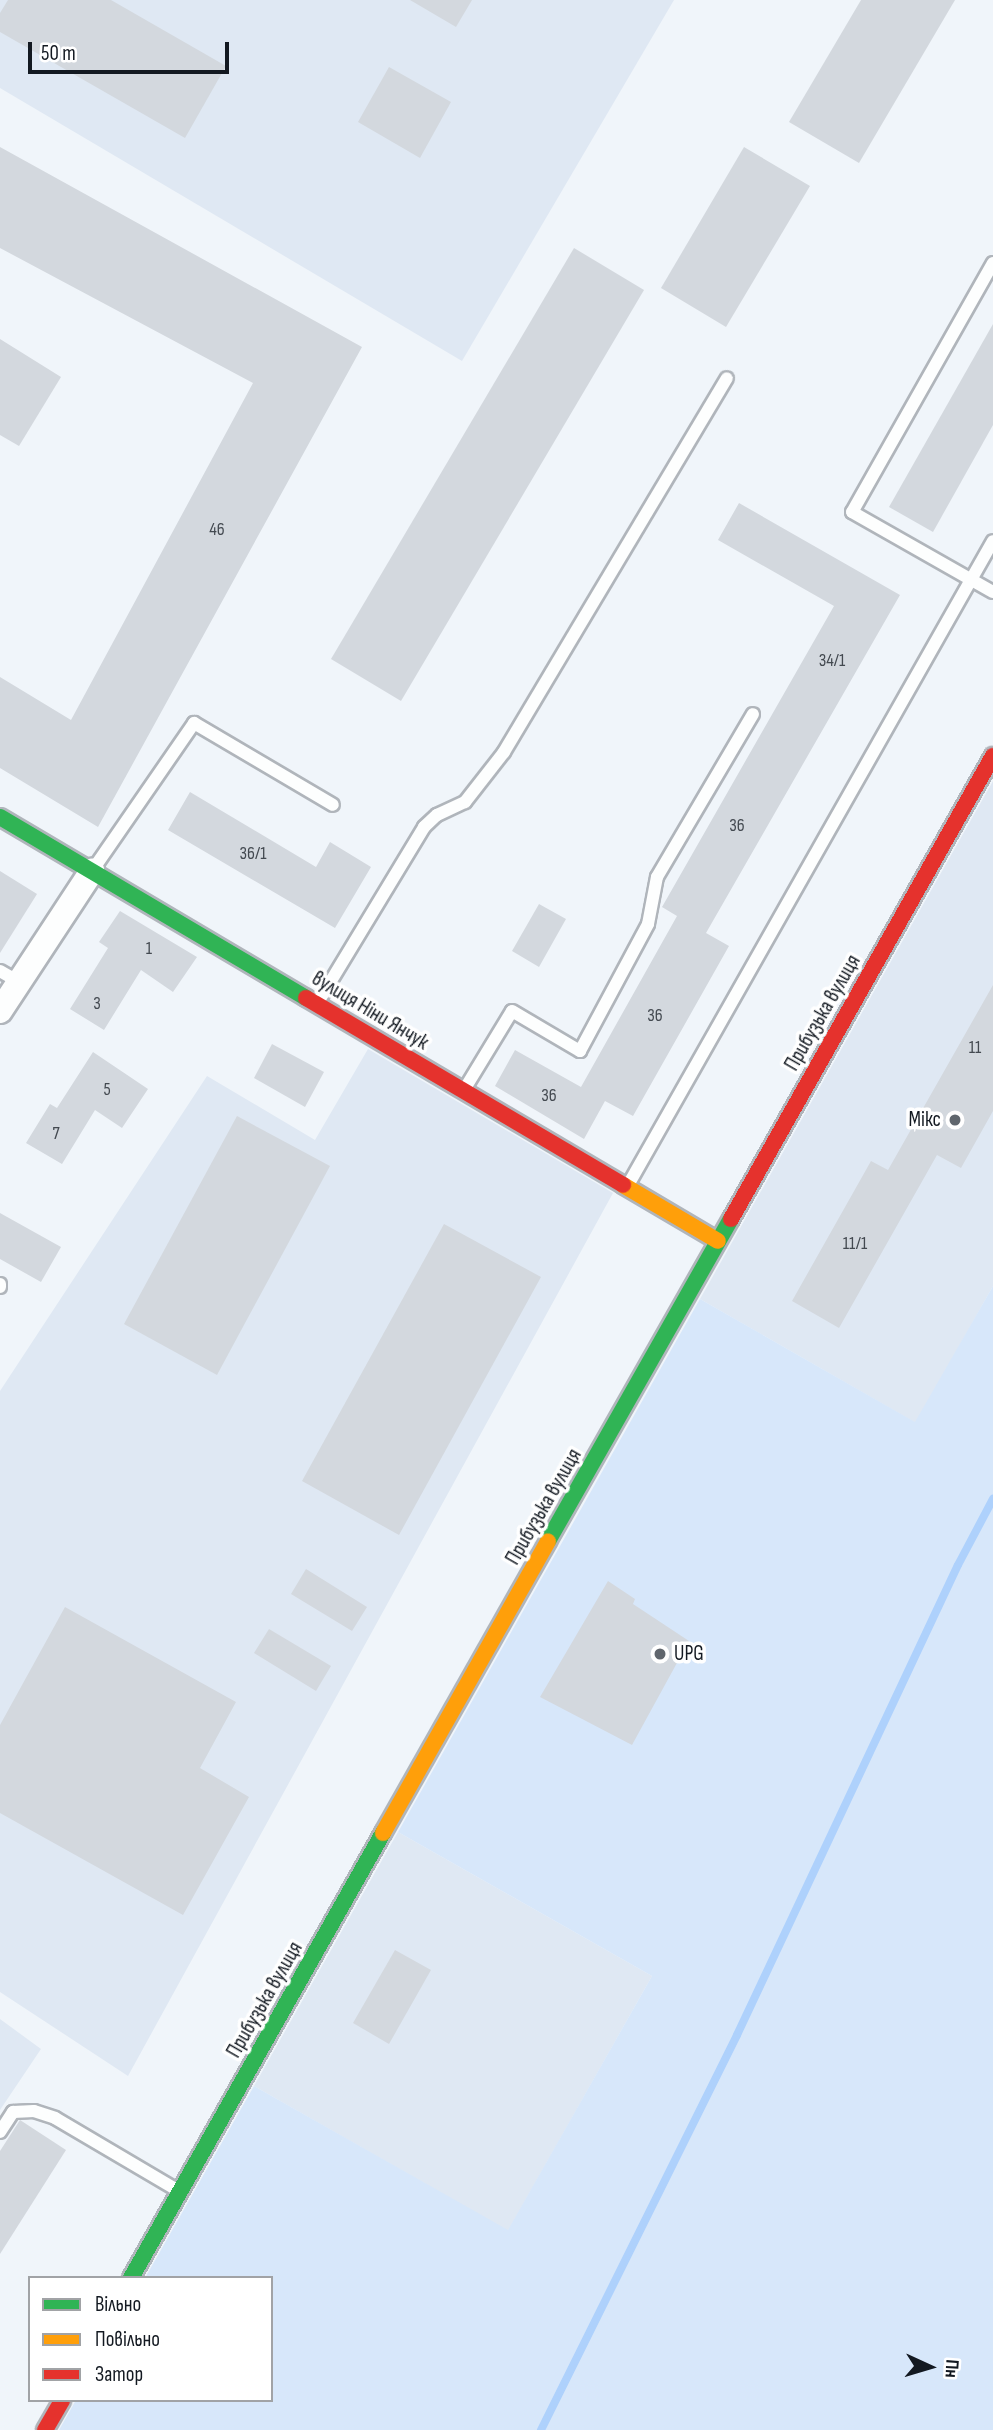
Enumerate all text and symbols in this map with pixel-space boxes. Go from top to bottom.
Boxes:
scale bar [32,28,233,72]
text: 50 m [41,41,76,66]
house number: 46 [209,519,225,541]
house number: 34/1 [819,650,845,672]
house number: 36 [729,815,745,837]
house number: 36/1 [240,843,266,865]
house number: 1 [146,938,152,960]
street label: Прибузька вулиця [780,951,866,1075]
street label: вулиця Ніни Янчук [307,966,433,1056]
house number: 3 [93,993,101,1015]
house number: 36 [647,1005,663,1027]
house number: 11 [969,1037,981,1059]
house number: 5 [103,1079,111,1101]
house number: 36 [541,1085,557,1107]
place label: Мікс [909,1107,941,1133]
marker: Мікс [947,1112,963,1128]
house number: 7 [52,1123,60,1145]
house number: 11/1 [843,1233,867,1255]
street label: Прибузька вулиця [501,1445,587,1569]
place label: UPG [674,1641,704,1667]
marker: UPG [652,1646,668,1662]
street label: Прибузька вулиця [222,1938,308,2062]
legend [28,2276,273,2402]
text: Вільно [95,2292,141,2317]
text: Повільно [95,2327,160,2352]
north arrow [895,2332,965,2402]
text: Пн [939,2359,964,2378]
text: Затор [95,2362,143,2387]

